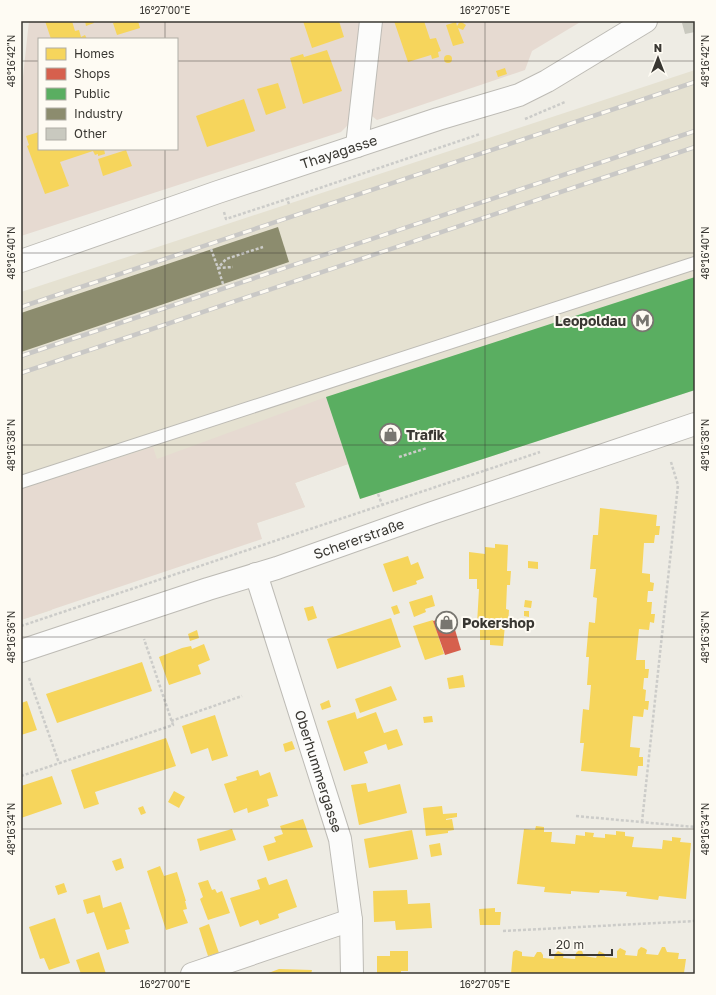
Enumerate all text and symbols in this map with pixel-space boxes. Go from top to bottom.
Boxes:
text: 16°27'00"E [140,4,190,16]
text: 16°27'05"E [460,4,510,16]
text: 48°16'42"N [5,35,17,87]
text: 48°16'42"N [699,35,711,87]
legend [38,38,178,150]
north arrow [638,38,678,78]
text: N [654,41,662,54]
text: Homes [74,46,114,61]
text: Shops [74,66,110,81]
text: Public [74,86,111,101]
text: Industry [74,106,123,121]
text: Other [74,126,107,141]
street label: Thayagasse [298,131,379,172]
text: 48°16'40"N [5,227,17,280]
text: 48°16'40"N [699,227,711,280]
metro station icon: Leopoldau [629,308,655,334]
place label: Leopoldau [555,312,626,329]
text: 48°16'38"N [5,419,17,471]
text: 48°16'38"N [699,419,711,471]
shop icon: Trafik [378,422,404,448]
place label: Trafik [406,426,445,443]
street label: Schererstraße [311,515,406,562]
shop icon: Pokershop [434,610,460,636]
text: 48°16'36"N [5,611,17,663]
text: 48°16'36"N [699,611,711,663]
place label: Pokershop [462,614,535,631]
street label: Oberhummergasse [292,708,346,834]
text: 48°16'34"N [5,803,17,855]
text: 48°16'34"N [699,803,711,855]
scale bar [550,931,612,957]
text: 20 m [556,937,584,952]
text: 16°27'00"E [140,978,190,990]
text: 16°27'05"E [460,978,510,990]

